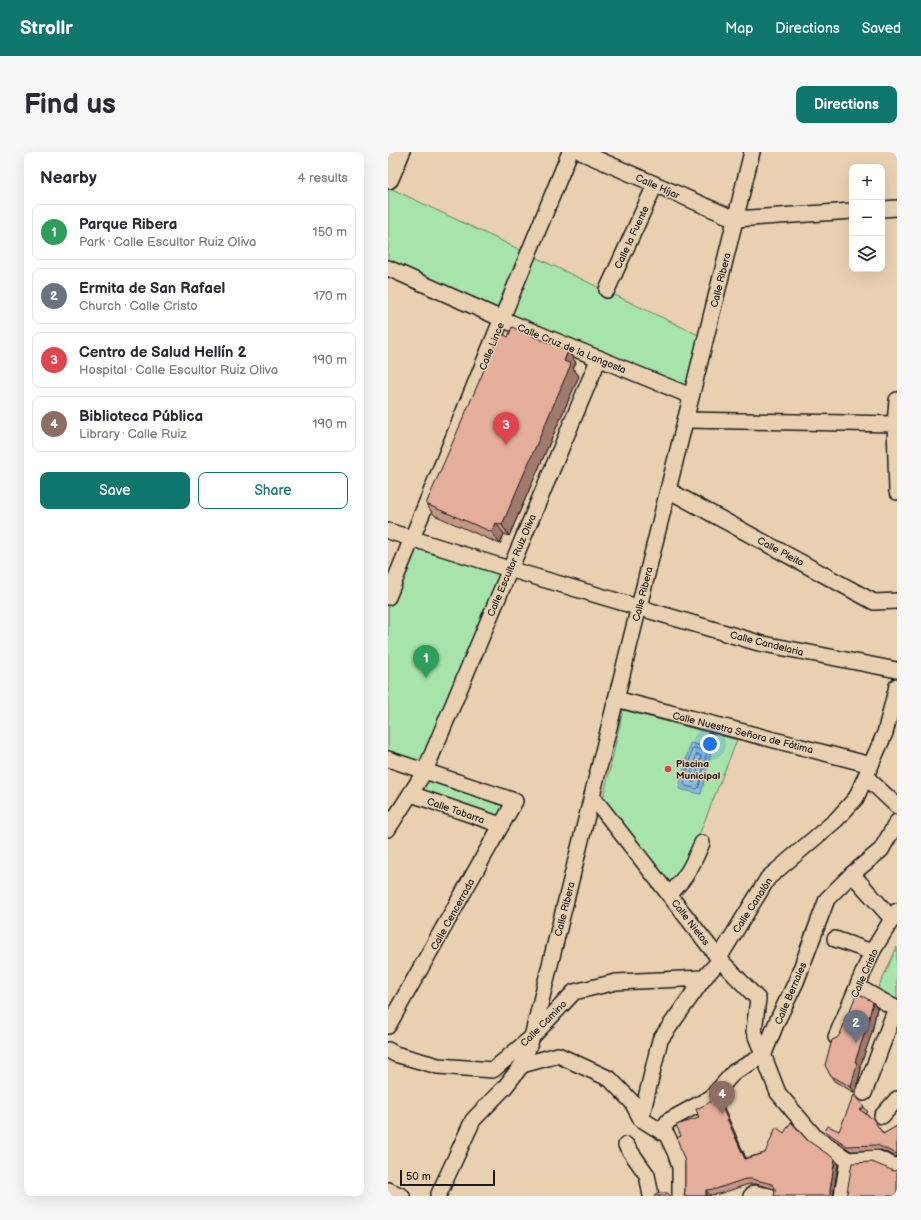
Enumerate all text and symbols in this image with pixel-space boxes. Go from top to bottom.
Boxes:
text: Strollr [20,17,73,40]
text: Map [725,20,753,37]
text: Directions [775,20,840,37]
text: Saved [862,20,901,37]
button: Directions [796,86,897,123]
text: Find us [24,88,116,121]
map controls [849,164,885,272]
button: + [849,164,885,200]
text: Nearby [40,168,97,188]
text: 4 results [298,170,348,186]
street label: Calle Híjar [634,172,682,202]
button: − [849,200,885,236]
street label: Calle la Fuente [612,204,652,271]
text: Parque Ribera [79,215,177,234]
text: 1 [51,224,57,240]
text: 150 m [313,224,347,240]
text: Park · Calle Escultor Ruiz Oliva [79,234,256,250]
button: layers [849,236,885,272]
street label: Calle Ribera [708,251,734,309]
text: Ermita de San Rafael [79,279,225,298]
text: 2 [50,288,58,304]
text: 170 m [314,288,347,304]
text: Church · Calle Cristo [79,298,198,314]
street label: Calle Lince [477,321,507,372]
street label: Calle Cruz de la Langosta [516,322,628,376]
text: Centro de Salud Hellín 2 [79,343,246,362]
text: 3 [50,352,58,368]
text: 190 m [313,352,347,368]
text: Hospital · Calle Escultor Ruiz Oliva [79,362,278,378]
text: Biblioteca Pública [79,407,203,426]
pin: 3 [493,412,519,445]
text: 4 [50,416,58,432]
text: 190 m [313,416,347,432]
text: Library · Calle Ruiz [79,426,187,442]
button: Save [40,472,190,509]
button: Share [198,472,348,509]
street label: Calle Escultor Ruiz Oliva [485,512,539,618]
street label: Calle Pleito [755,535,806,569]
street label: Calle Ribera [630,565,656,623]
street label: Calle Candelaria [729,629,805,659]
pin: 1 [413,645,439,678]
street label: Calle Nuestra Señora de Fátima [671,710,815,756]
your location [700,734,720,754]
place label: Piscina Municipal [676,758,720,782]
marker: Piscina Municipal [663,764,673,774]
street label: Calle Tobarra [425,795,486,827]
street label: Calle Canalón [731,875,775,935]
street label: Calle Cencerrada [428,876,478,952]
street label: Calle Ribera [552,880,578,938]
street label: Calle Nietos [669,897,712,948]
street label: Calle Cristo [849,947,881,1000]
street label: Calle Bernales [772,960,809,1026]
street label: Calle Camino [518,998,570,1049]
pin: 2 [843,1010,869,1043]
pin: 4 [709,1081,735,1114]
scale bar [400,1168,495,1187]
text: 50 m [406,1170,431,1183]

